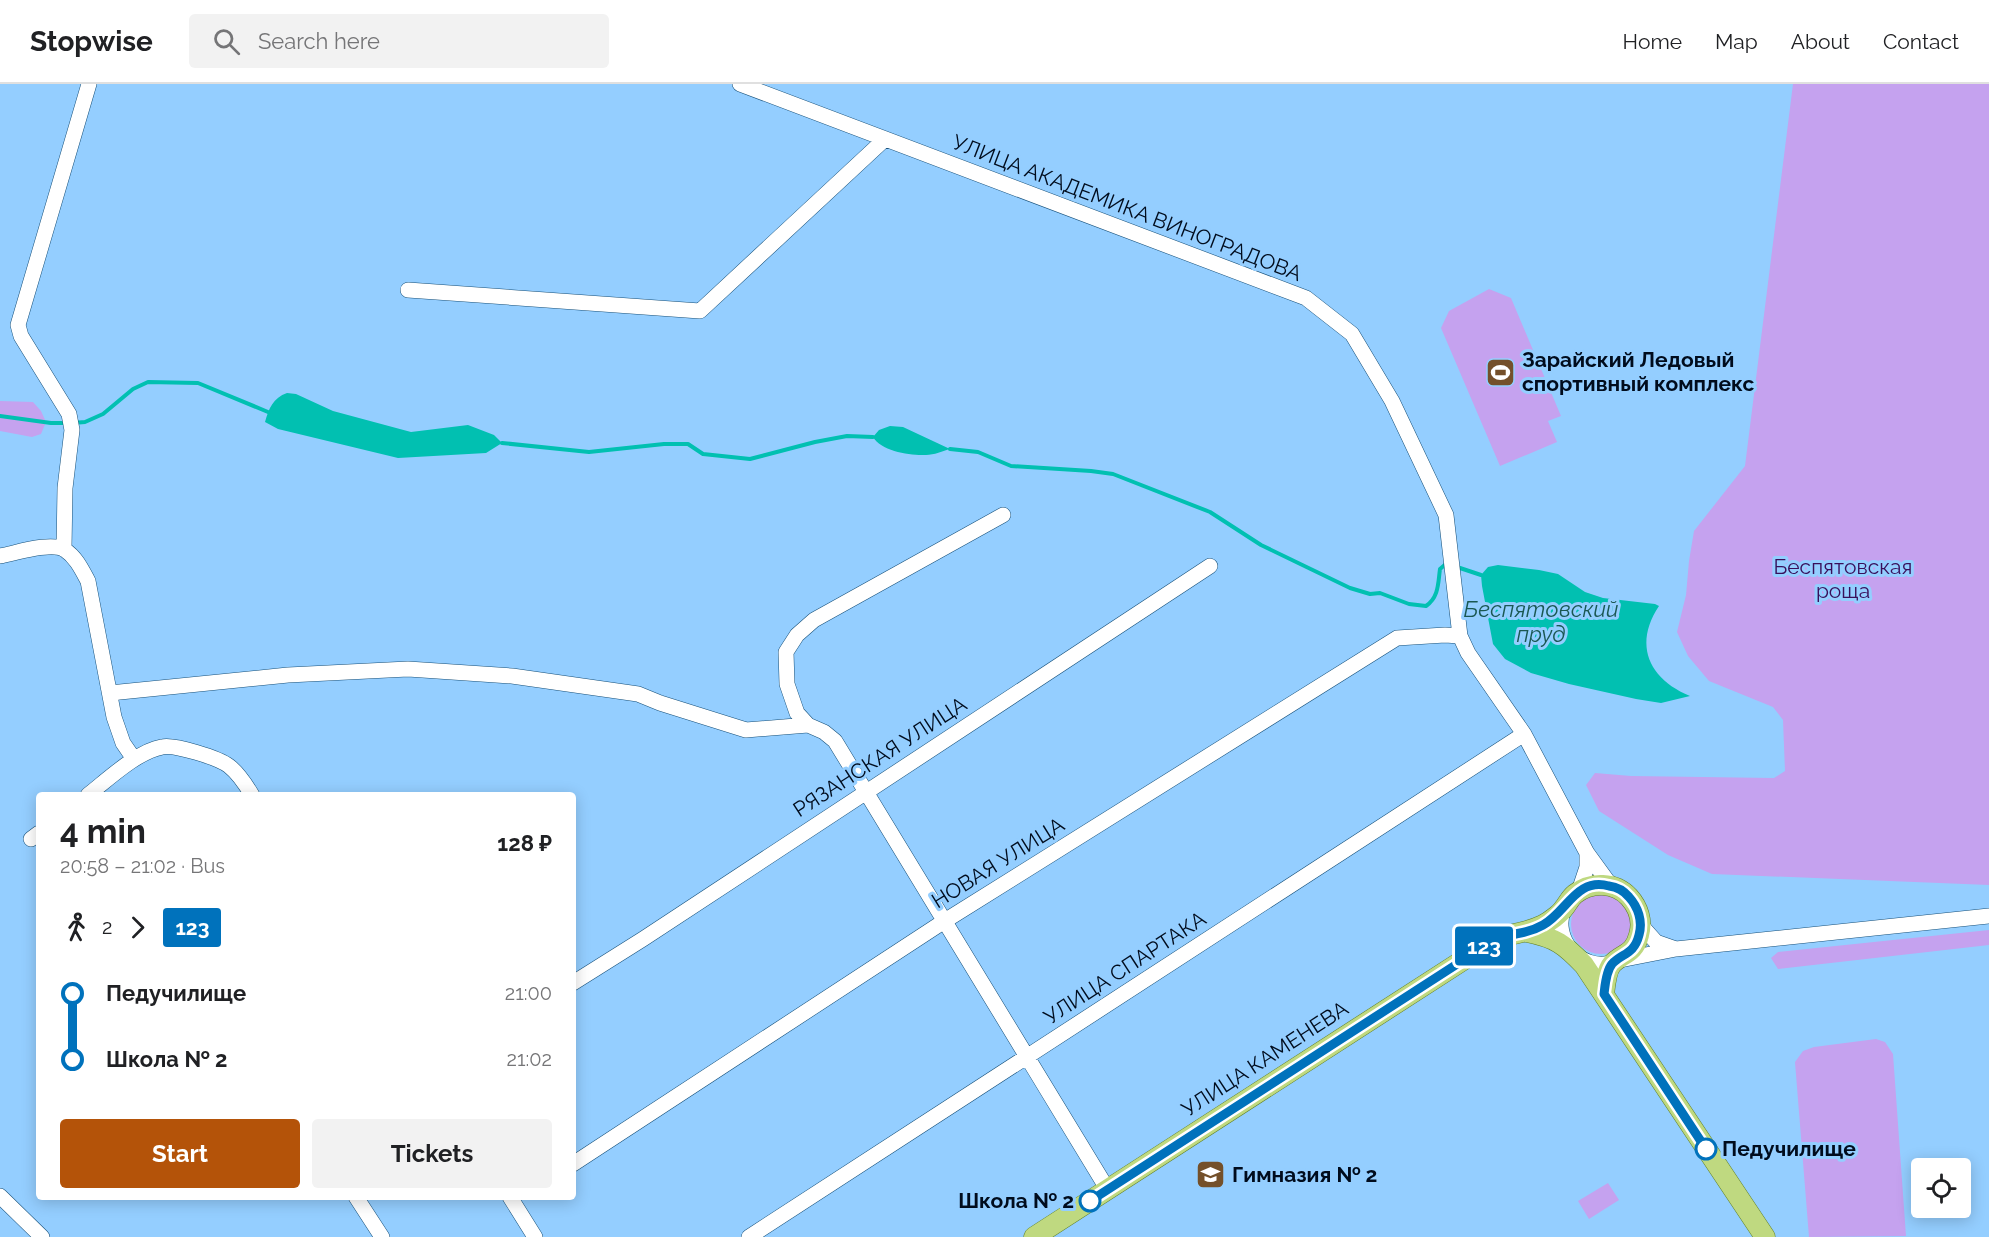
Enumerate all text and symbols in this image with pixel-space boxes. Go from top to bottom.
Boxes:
search box [189,14,609,68]
text: Stopwise [30,25,153,58]
icon: search [210,25,243,58]
text: Search here [258,28,380,54]
text: Home [1623,29,1682,54]
text: Map [1715,29,1758,54]
text: About [1791,29,1850,54]
text: Contact [1883,29,1959,54]
street label: УЛИЦА АКАДЕМИКА ВИНОГРАДОВА [949,129,1305,286]
place label: Зарайский Ледовый спортивный комплекс [1522,347,1754,396]
sports icon: Зарайский Ледовый спортивный комплекс [1485,356,1517,388]
park label: Беспятовская роща [1774,554,1912,603]
water label: Беспятовский пруд [1463,596,1619,647]
street label: РЯЗАНСКАЯ УЛИЦА [788,691,971,822]
text: 4 min [60,812,146,851]
street label: НОВАЯ УЛИЦА [927,812,1069,913]
text: 128 ₽ [497,830,552,856]
text: 20:58 – 21:02 · Bus [60,854,225,878]
street label: УЛИЦА СПАРТАКА [1039,906,1210,1029]
icon: walk [60,911,93,944]
icon: forward [121,911,154,944]
text: 2 [102,915,112,939]
text: 123 [175,915,209,940]
line badge: 123 [1450,926,1518,966]
text: 123 [1467,934,1501,959]
text: Педучилище [106,980,246,1006]
text: 21:00 [505,981,552,1005]
street label: УЛИЦА КАМЕНЕВА [1177,995,1353,1122]
text: Школа № 2 [106,1046,227,1072]
text: 21:02 [507,1047,552,1071]
button: Start [60,1119,300,1188]
button: Tickets [312,1119,552,1188]
place label: Педучилище [1722,1136,1856,1161]
marker: Педучилище [1695,1138,1717,1160]
map controls [1911,1158,1971,1218]
button: locate [1911,1158,1971,1218]
school or university icon: Гимназия № 2 [1195,1159,1227,1191]
place label: Гимназия № 2 [1232,1162,1377,1187]
place label: Школа № 2 [958,1188,1074,1213]
marker: Школа № 2 [1079,1190,1101,1212]

